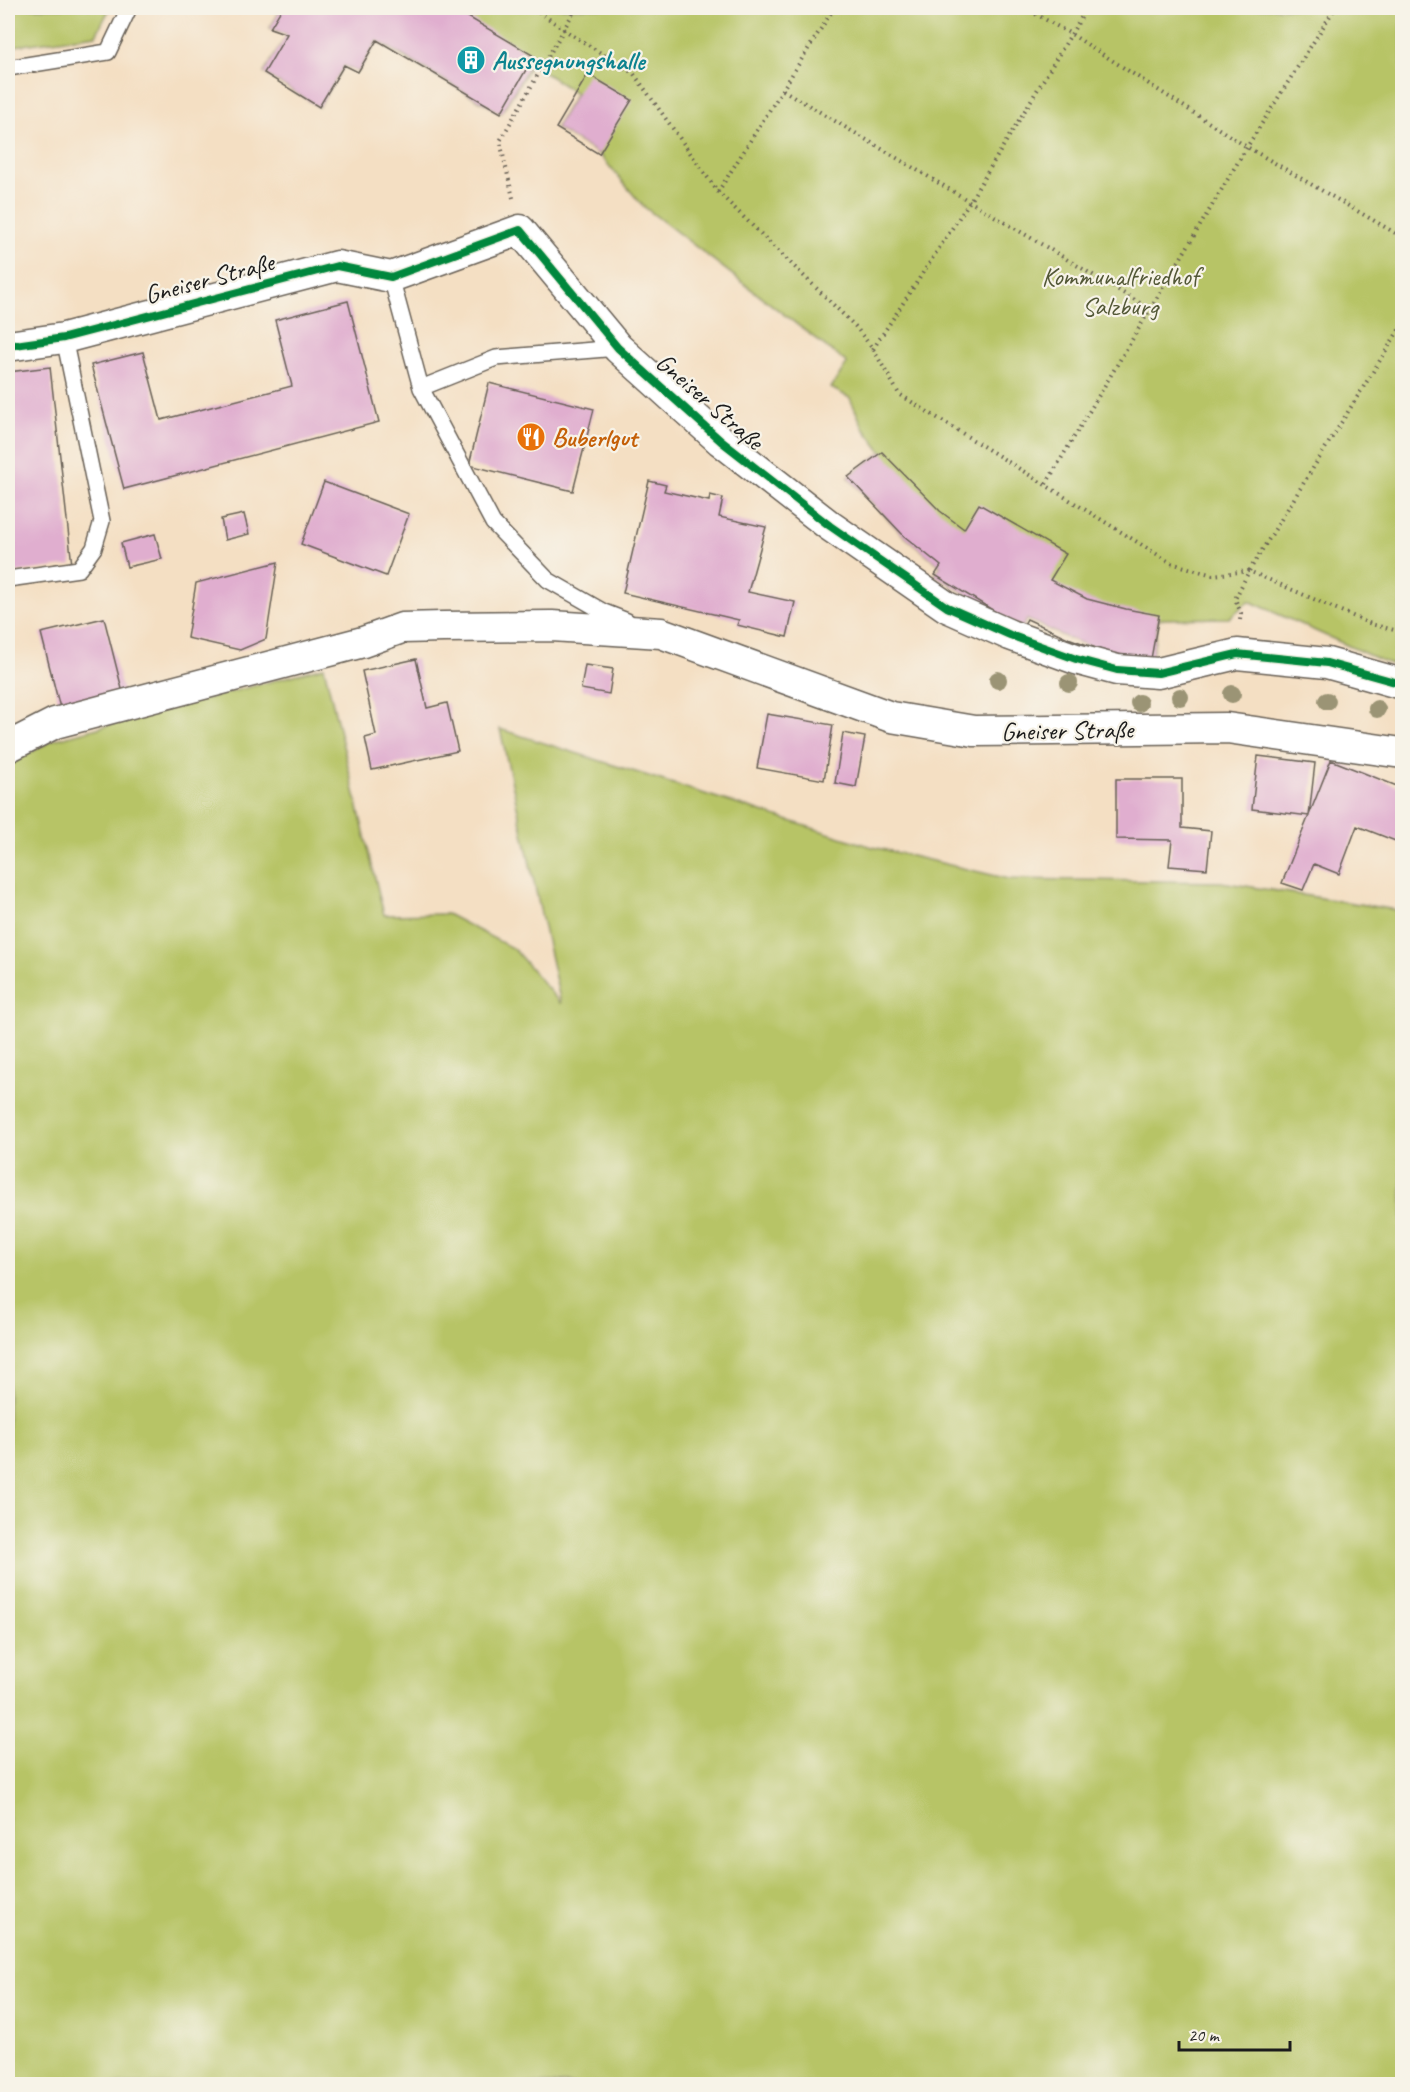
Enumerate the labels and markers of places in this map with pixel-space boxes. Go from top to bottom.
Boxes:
building icon: Aussegnungshalle [455,44,487,76]
place label: Aussegnungshalle [492,44,647,77]
restaurant icon: Buberlgut [515,421,547,453]
place label: Buberlgut [552,421,640,454]

